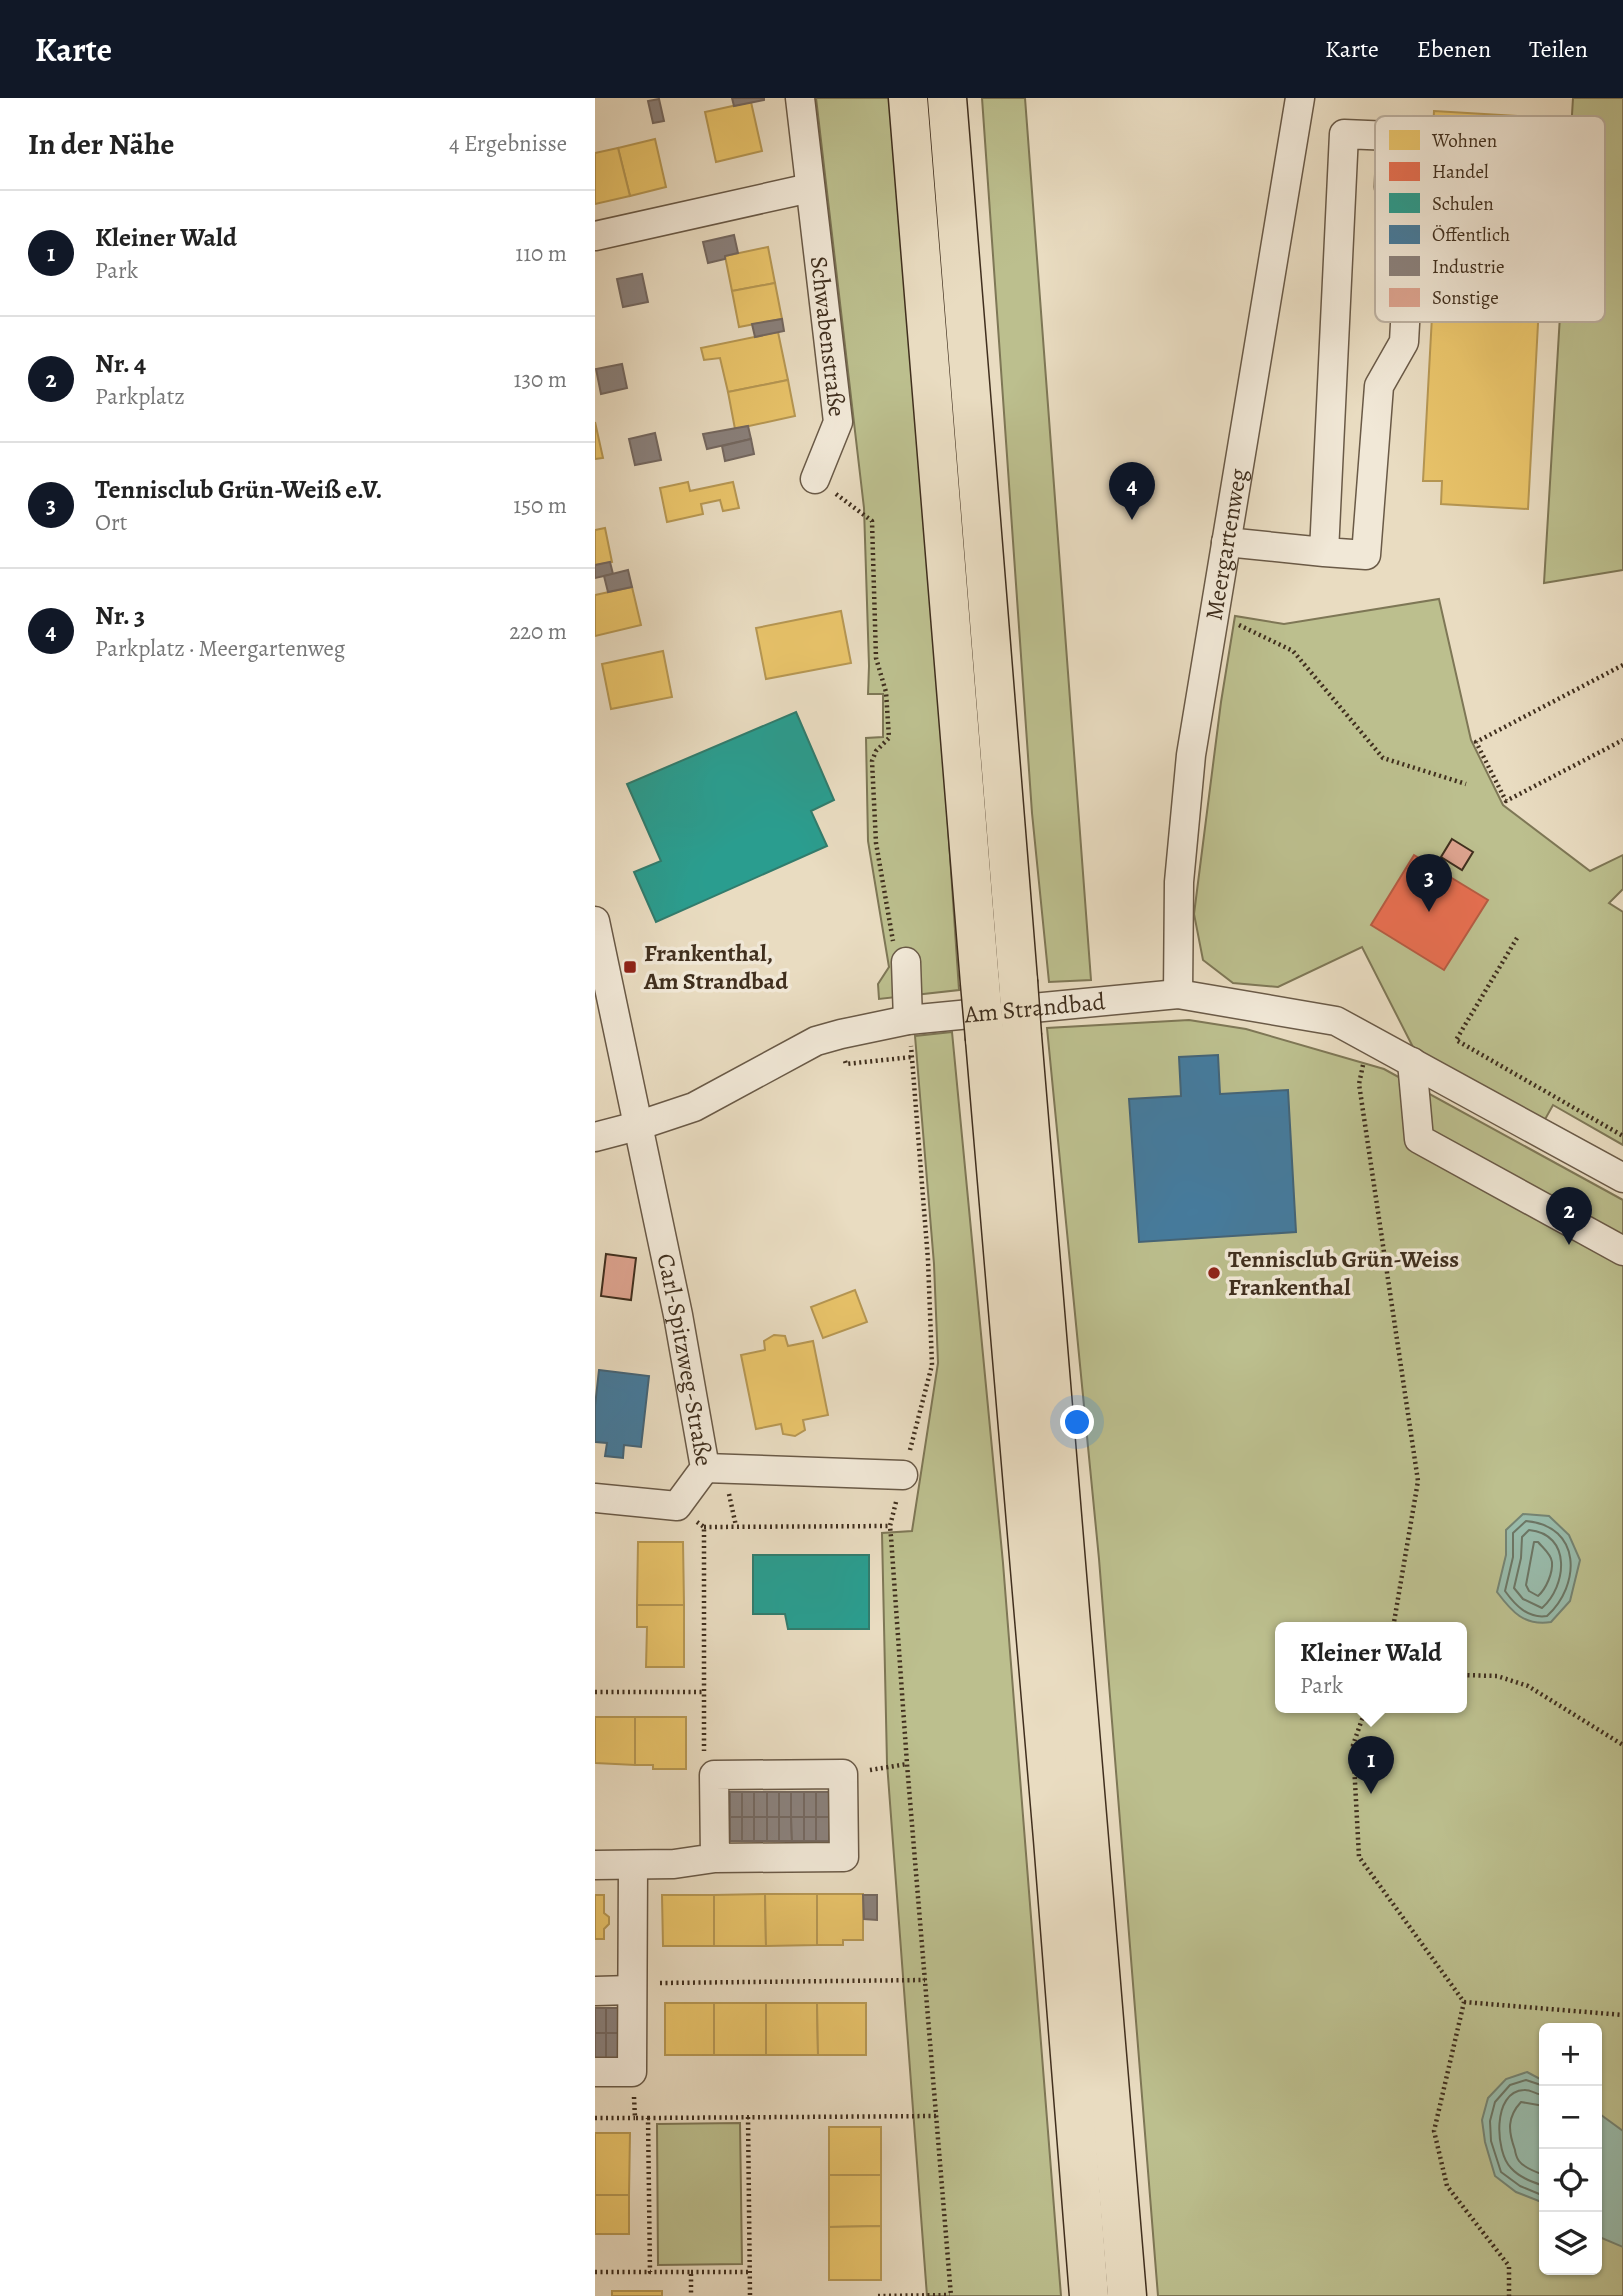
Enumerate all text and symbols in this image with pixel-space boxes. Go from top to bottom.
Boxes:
text: Karte [35,27,112,72]
text: Karte [1325,33,1379,65]
text: Ebenen [1417,33,1491,65]
text: Teilen [1529,33,1588,65]
legend [1375,116,1605,322]
text: In der Nähe [28,124,174,164]
text: 4 Ergebnisse [449,128,567,159]
text: Wohnen [1431,128,1497,154]
text: Handel [1432,159,1489,185]
text: Schulen [1432,191,1494,217]
text: Kleiner Wald [95,220,237,255]
text: Öffentlich [1432,222,1510,248]
text: 1 [47,238,55,269]
text: 110 m [515,238,567,269]
street label: Schwabenstraße [803,254,853,418]
text: Industrie [1432,254,1505,280]
text: Park [95,255,138,286]
text: Sonstige [1432,285,1499,311]
text: Nr. 4 [95,346,146,381]
text: 2 [45,364,57,395]
text: 130 m [514,364,567,395]
text: Parkplatz [95,381,185,412]
pin: 4 [1109,462,1155,520]
street label: Meergartenweg [1198,466,1254,623]
text: Tennisclub Grün-Weiß e.V. [95,472,383,507]
text: 3 [46,490,56,521]
text: 150 m [513,490,567,521]
text: Ort [95,507,127,538]
text: Nr. 3 [95,598,145,633]
text: 4 [46,616,56,647]
text: 220 m [509,616,567,647]
text: Parkplatz · Meergartenweg [95,633,345,664]
pin: 3 [1406,854,1452,912]
place label: Frankenthal, Am Strandbad [643,937,788,997]
marker: Frankenthal, Am Strandbad [622,959,638,975]
street label: Am Strandbad [962,985,1107,1031]
pin: 2 [1546,1187,1592,1245]
place label: Tennisclub Grün-Weiss Frankenthal [1228,1243,1459,1303]
street label: Carl-Spitzweg-Straße [649,1251,720,1469]
marker: Tennisclub Grün-Weiss Frankenthal [1206,1265,1222,1281]
your location [1060,1405,1094,1439]
popup [1275,1622,1467,1713]
text: Kleiner Wald [1300,1635,1442,1670]
text: Park [1300,1670,1343,1701]
pin: 1 [1348,1736,1394,1794]
map controls [1539,2023,1602,2275]
button: + [1539,2023,1602,2086]
button: − [1539,2086,1602,2149]
button: locate [1539,2149,1602,2212]
button: layers [1539,2212,1602,2275]

